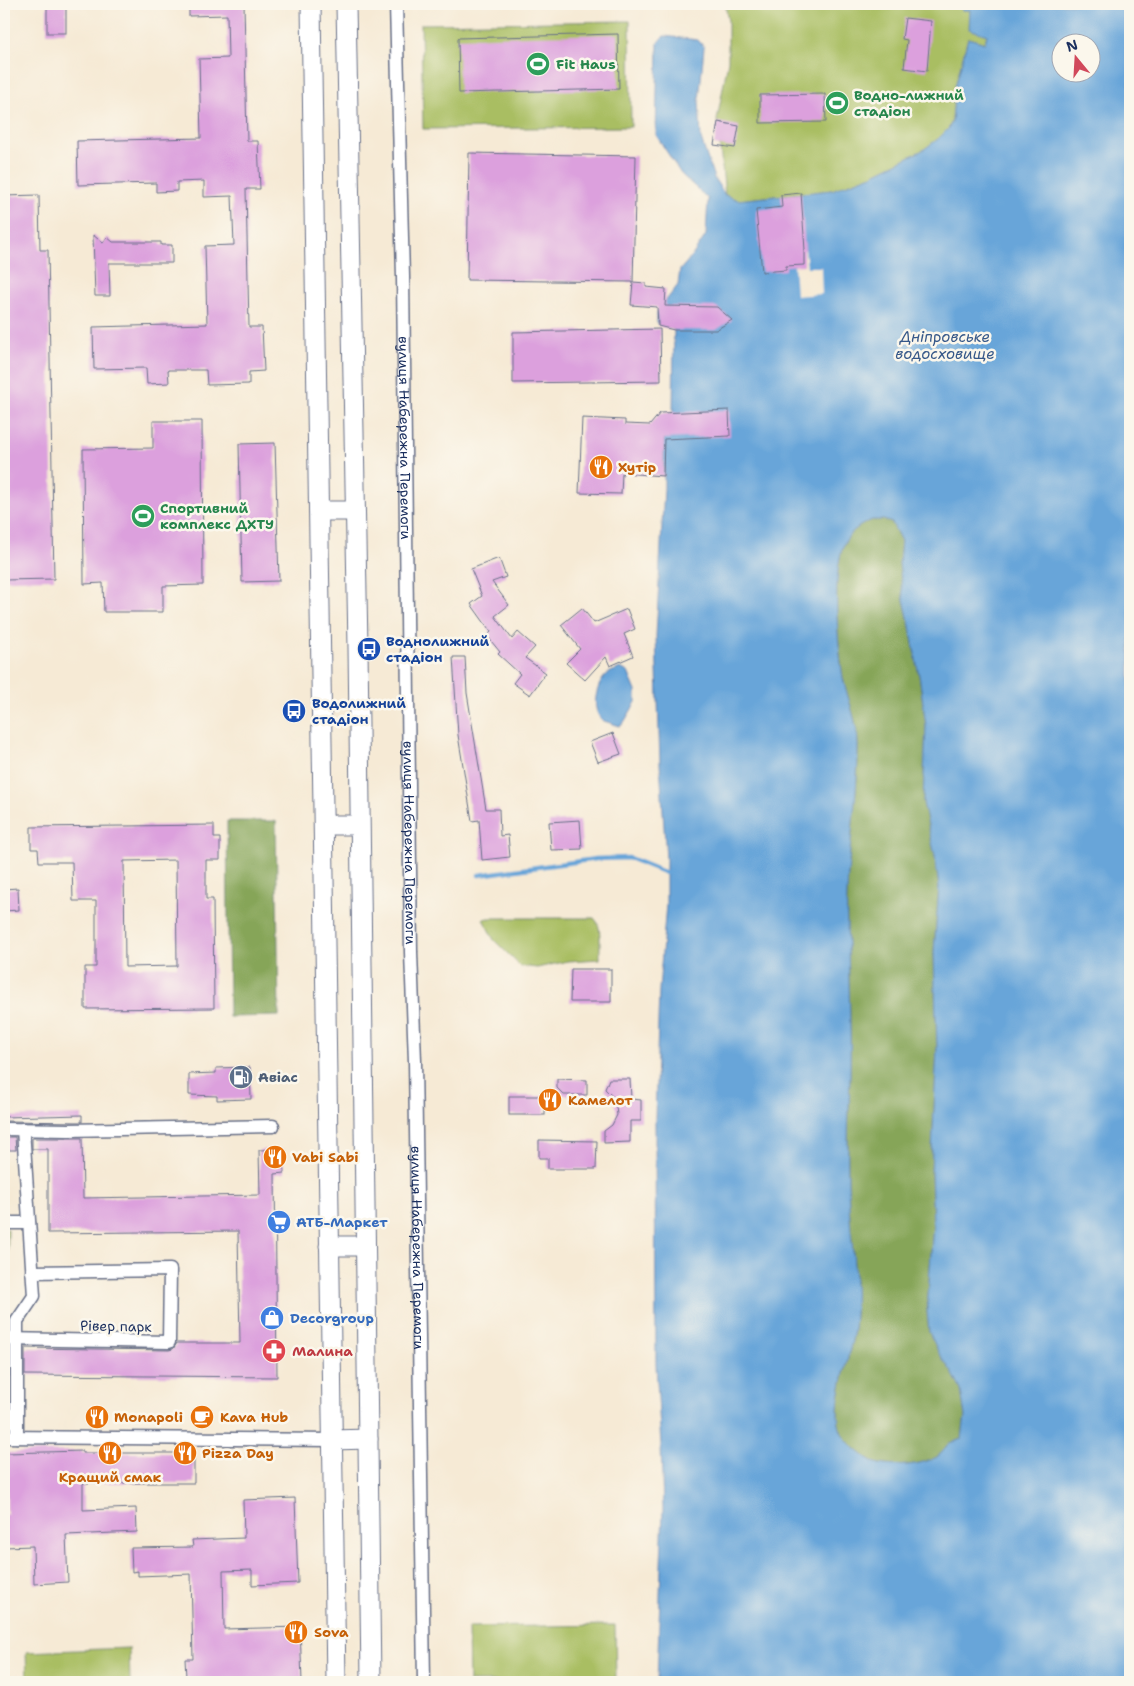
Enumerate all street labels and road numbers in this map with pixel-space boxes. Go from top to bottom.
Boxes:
street label: вулиця Набережна Перемоги [395,336,415,540]
street label: вулиця Набережна Перемоги [400,741,420,945]
street label: вулиця Набережна Перемоги [407,1146,428,1350]
street label: Рівер парк [80,1316,153,1336]

